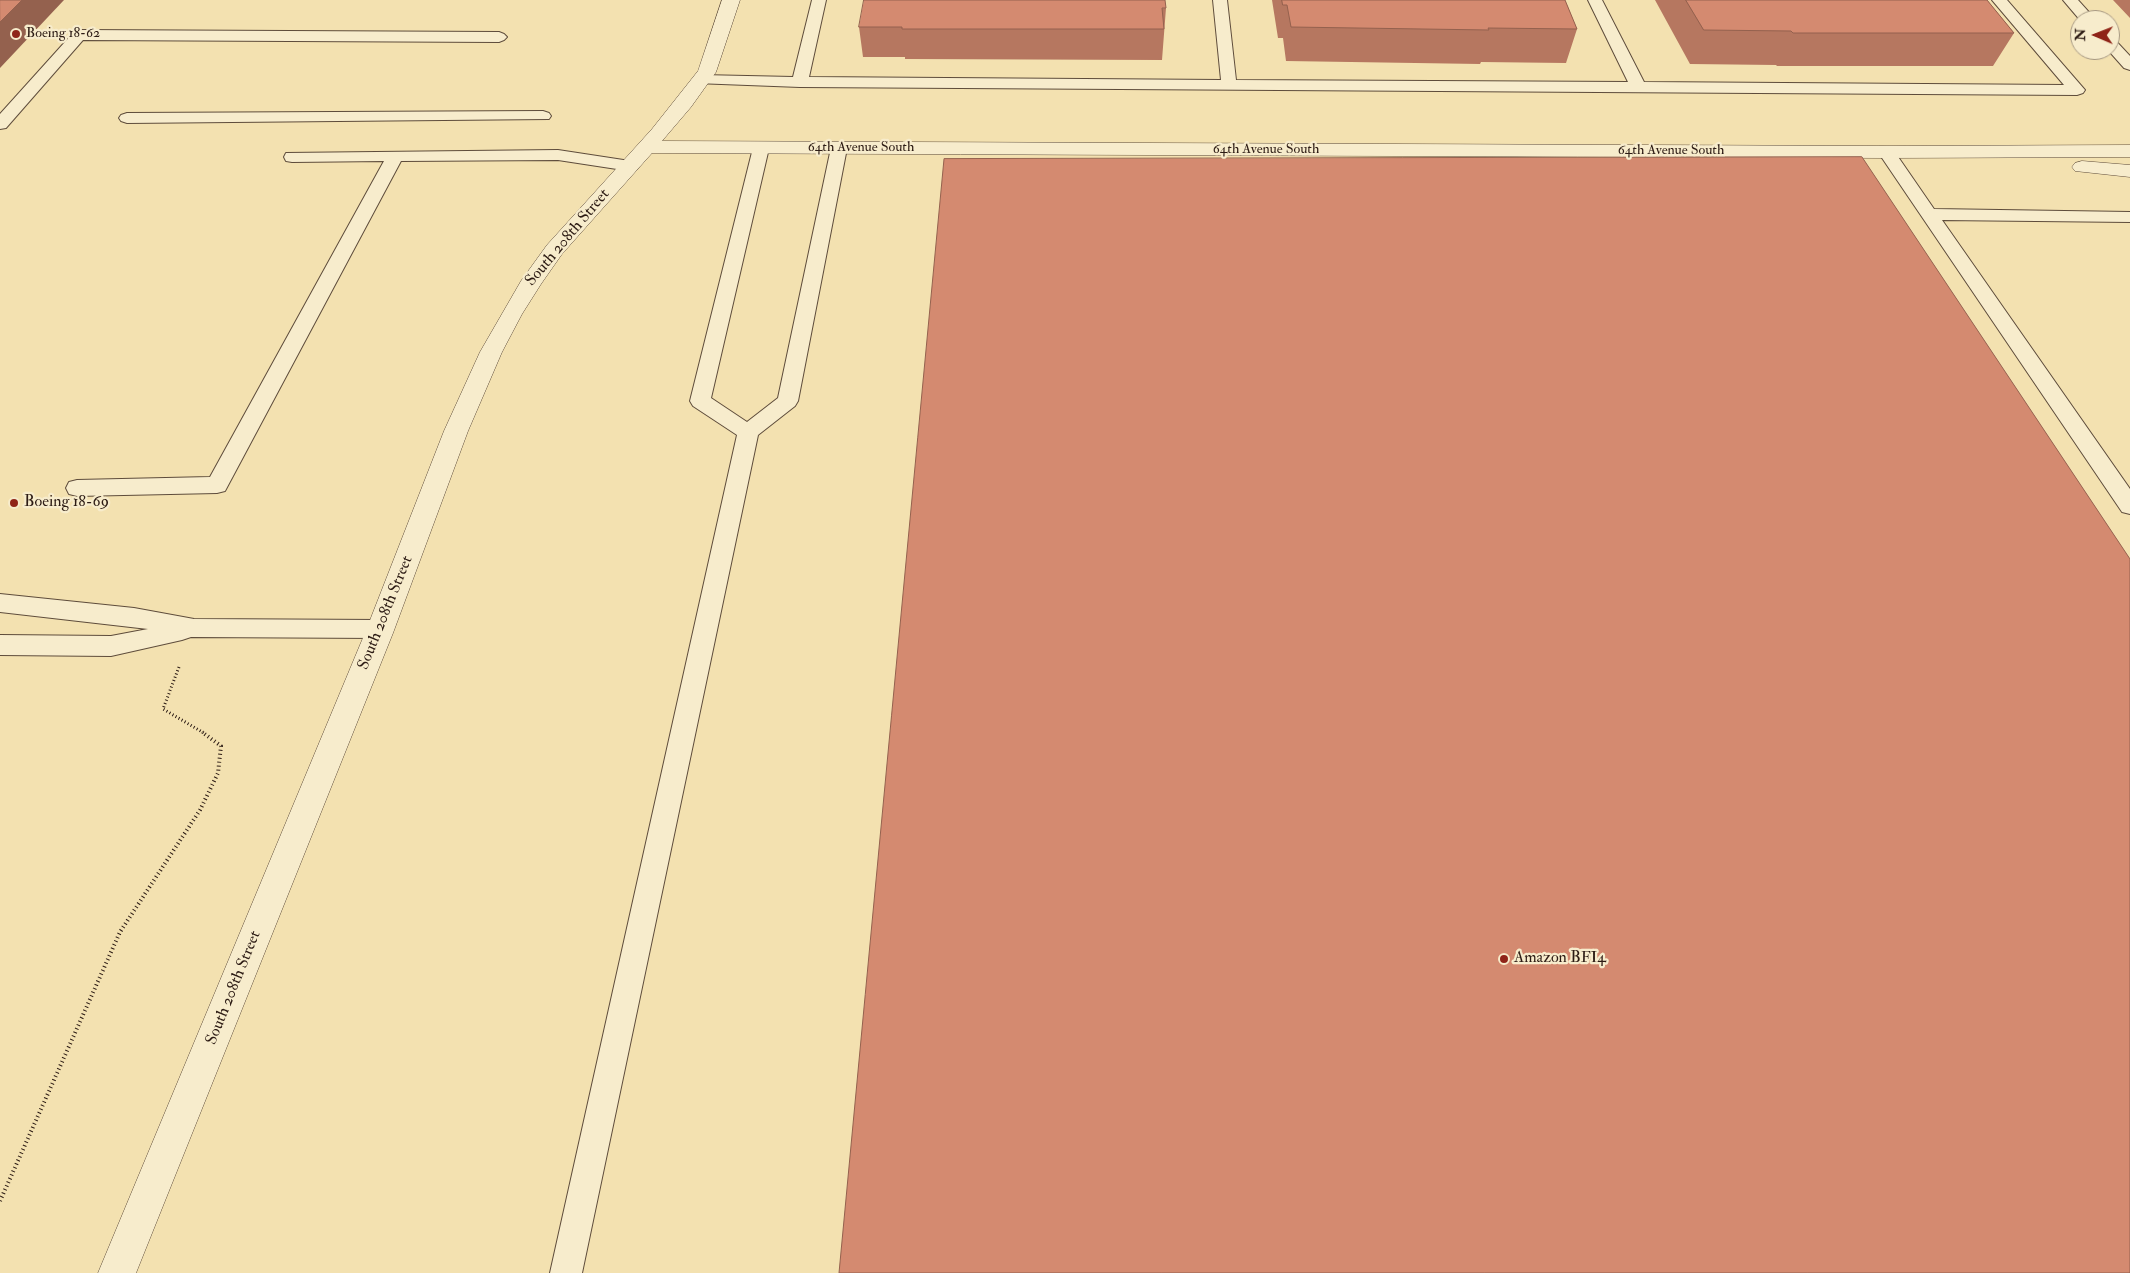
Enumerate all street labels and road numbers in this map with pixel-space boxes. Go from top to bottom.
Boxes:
street label: 64th Avenue South [808,140,914,156]
street label: 64th Avenue South [1213,142,1319,158]
street label: 64th Avenue South [1618,143,1724,159]
street label: South 208th Street [522,185,614,291]
street label: South 208th Street [354,553,418,673]
street label: South 208th Street [202,928,266,1048]

